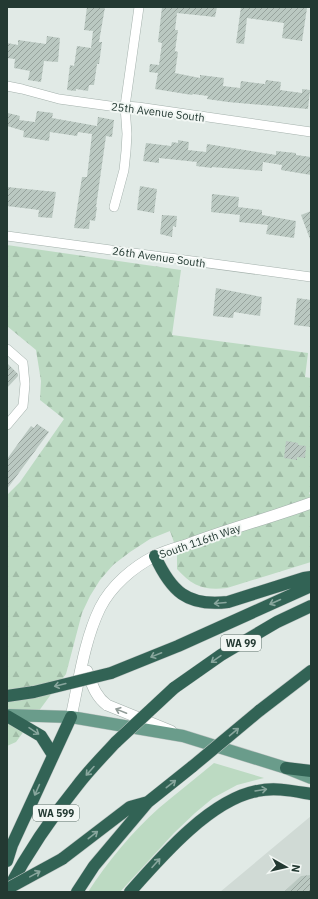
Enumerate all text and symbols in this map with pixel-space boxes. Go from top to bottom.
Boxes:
street label: 25th Avenue South [110,99,206,125]
street label: 26th Avenue South [111,244,207,270]
street label: South 116th Way [158,520,243,561]
one-way arrow [214,599,227,607]
one-way arrow [270,599,282,606]
road number: WA 99 [221,635,261,651]
one-way arrow [151,651,163,659]
one-way arrow [211,655,222,663]
one-way arrow [54,682,67,690]
one-way arrow [115,707,127,714]
one-way arrow [28,727,39,735]
one-way arrow [228,727,239,736]
one-way arrow [85,766,94,776]
one-way arrow [165,779,176,788]
one-way arrow [33,784,40,796]
one-way arrow [254,786,267,794]
road number: WA 599 [33,805,79,821]
one-way arrow [88,831,99,840]
north arrow [266,847,306,887]
one-way arrow [152,858,161,868]
text: N [288,863,303,873]
one-way arrow [28,870,40,877]

